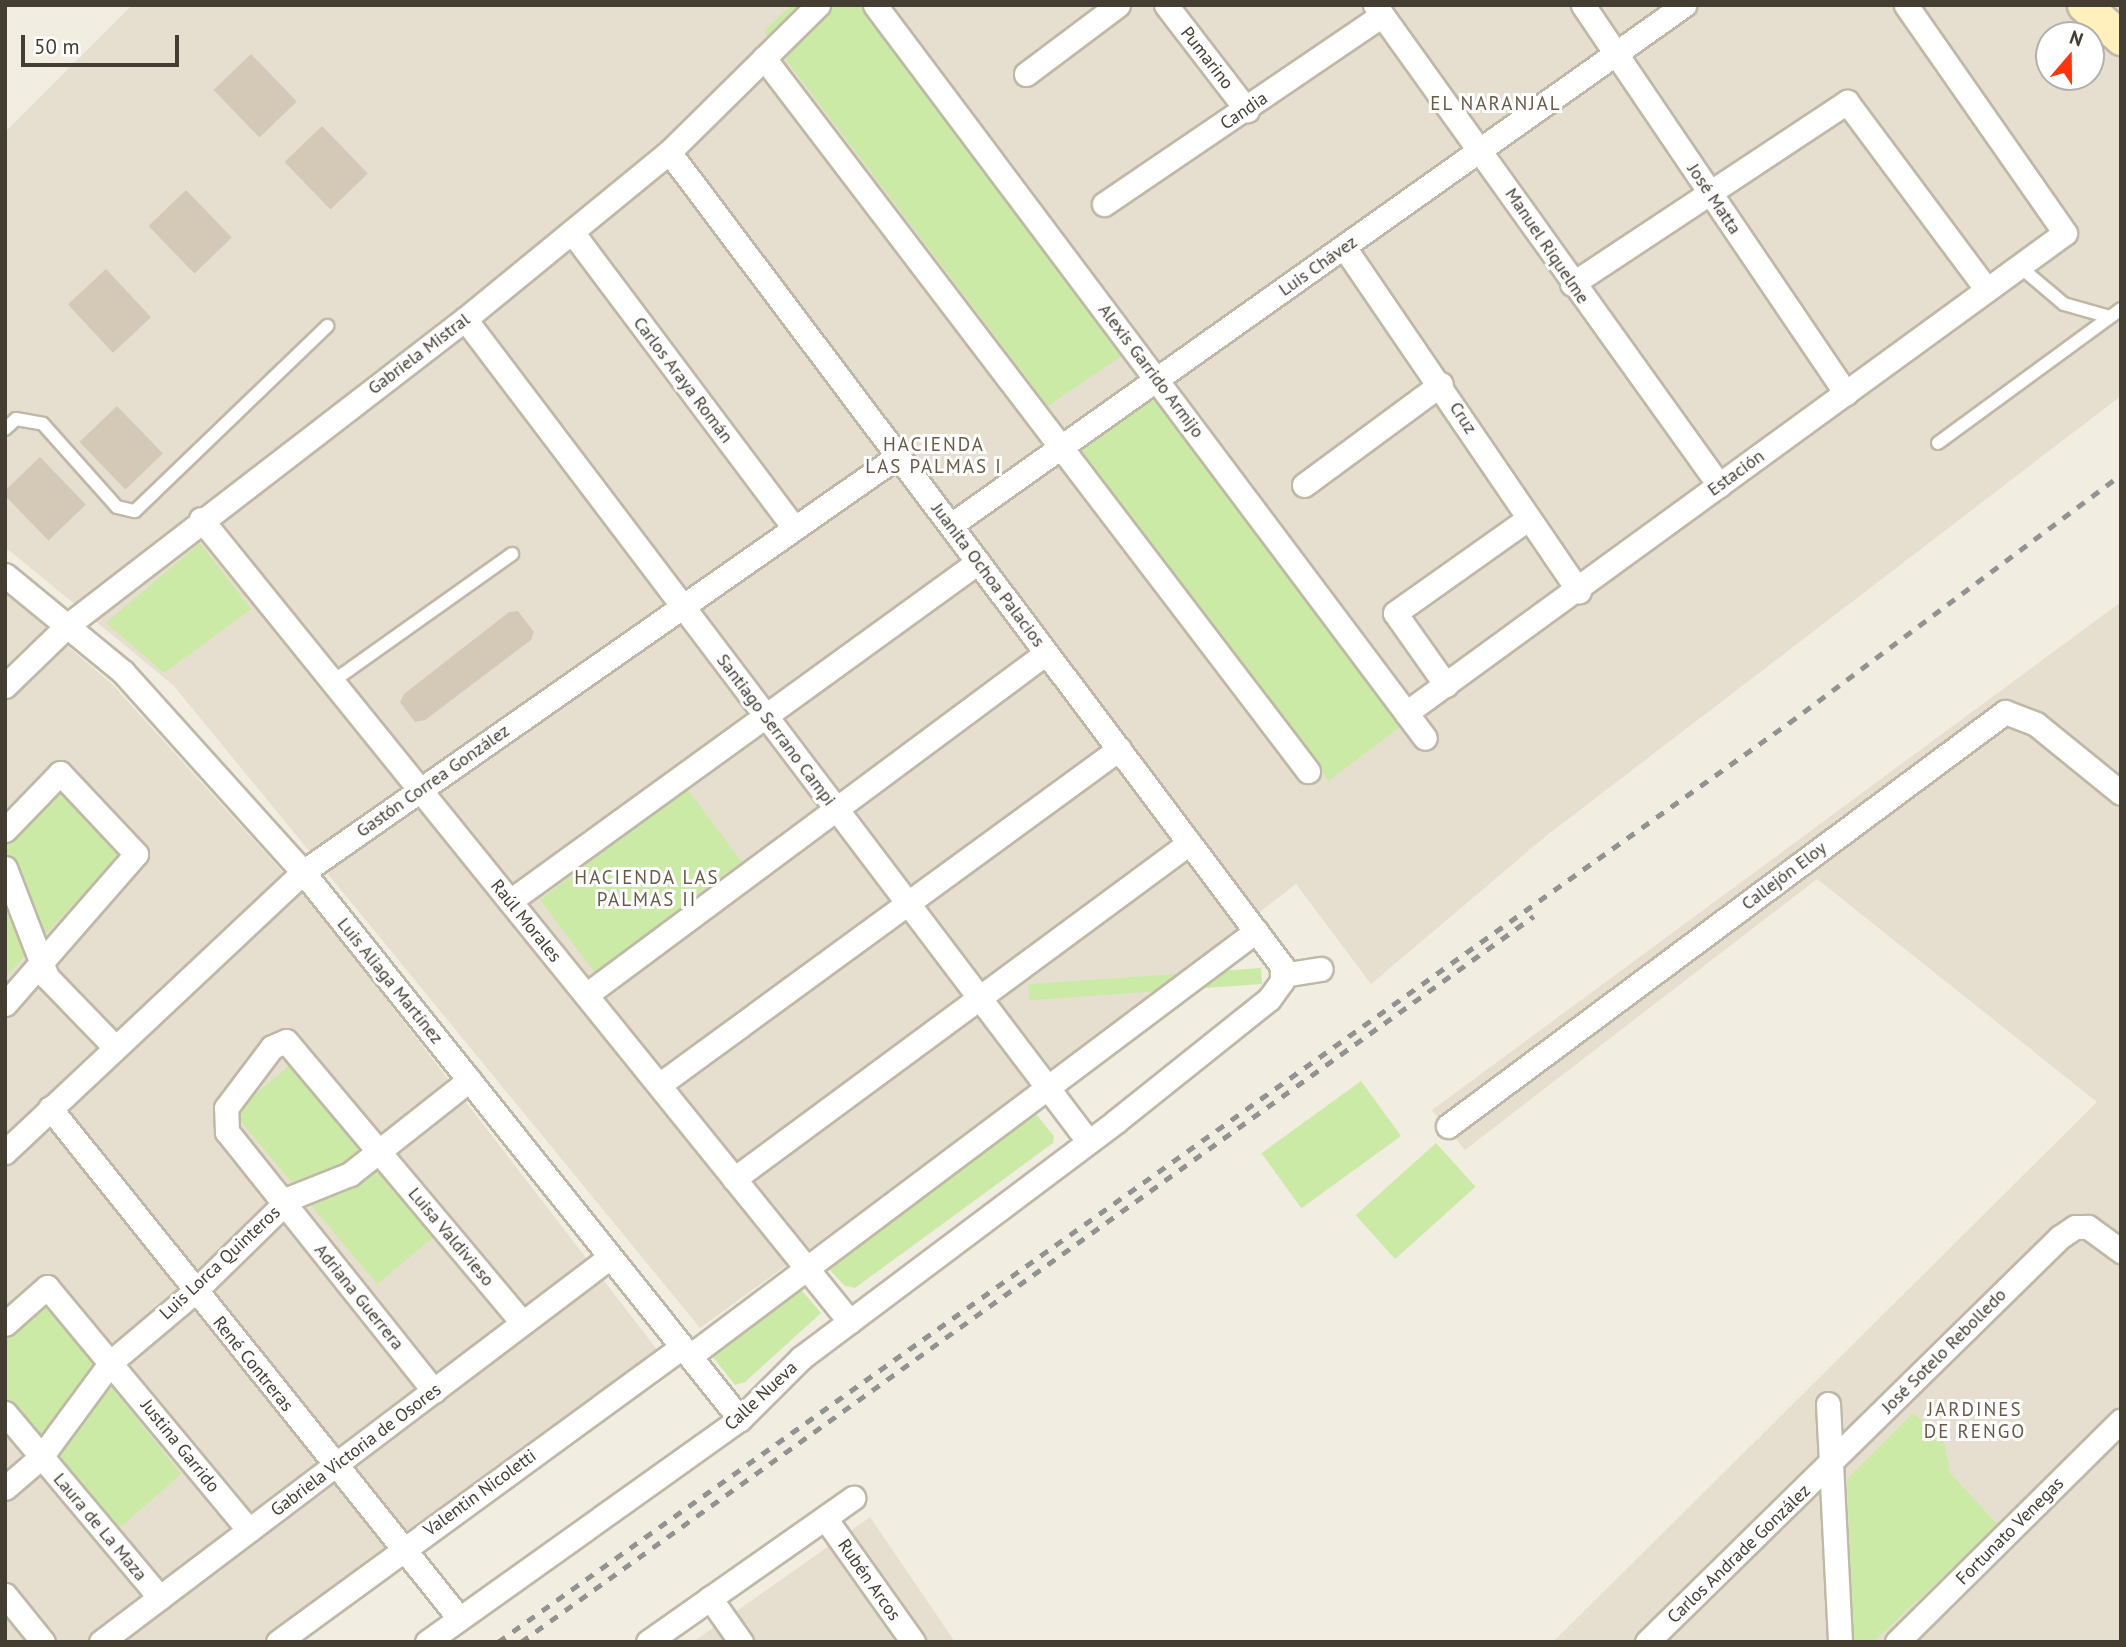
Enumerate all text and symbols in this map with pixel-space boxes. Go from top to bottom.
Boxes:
scale bar [24,21,182,65]
north arrow [2035,21,2105,91]
street label: Pumarino [1176,23,1238,93]
text: N [2067,25,2086,52]
text: 50 m [34,33,80,60]
street label: Candia [1216,87,1272,135]
district label: EL NARANJAL [1431,93,1561,115]
street label: José Matta [1682,160,1746,238]
street label: Manuel Riquelme [1500,184,1594,308]
street label: Luis Chávez [1275,231,1361,301]
street label: Alexis Garrido Armijo [1093,300,1209,442]
street label: Gabriela Mistral [364,309,474,399]
street label: Carlos Araya Román [628,312,738,448]
street label: Cruz [1445,398,1481,438]
district label: HACIENDA LAS PALMAS I [867,434,1001,478]
street label: Estación [1703,445,1769,501]
street label: Juanita Ochoa Palacios [927,499,1049,651]
street label: Santiago Serrano Campi [712,650,840,810]
street label: Gastón Correa González [352,720,514,842]
street label: Callejón Eloy [1737,837,1831,915]
district label: HACIENDA LAS PALMAS II [575,867,719,911]
street label: Raúl Morales [486,875,566,967]
street label: Luis Aliaga Martínez [332,913,448,1049]
street label: Luisa Valdivieso [403,1183,499,1291]
street label: Luis Lorca Quinteros [155,1202,285,1324]
street label: Adriana Guerrera [310,1240,408,1354]
street label: José Sotelo Rebolledo [1877,1284,2011,1418]
street label: René Contreras [208,1312,298,1416]
street label: Calle Nueva [720,1357,802,1435]
street label: Gabriela Victoria de Osores [266,1379,446,1521]
street label: Justina Garrido [136,1395,224,1497]
district label: JARDINES DE RENGO [1925,1399,2025,1443]
street label: Valentin Nicoletti [420,1445,540,1541]
street label: Laura de La Maza [49,1469,151,1585]
street label: Fortunato Venegas [1952,1473,2068,1589]
street label: Carlos Andrade González [1663,1480,1815,1628]
street label: Rubén Arcos [833,1535,905,1625]

